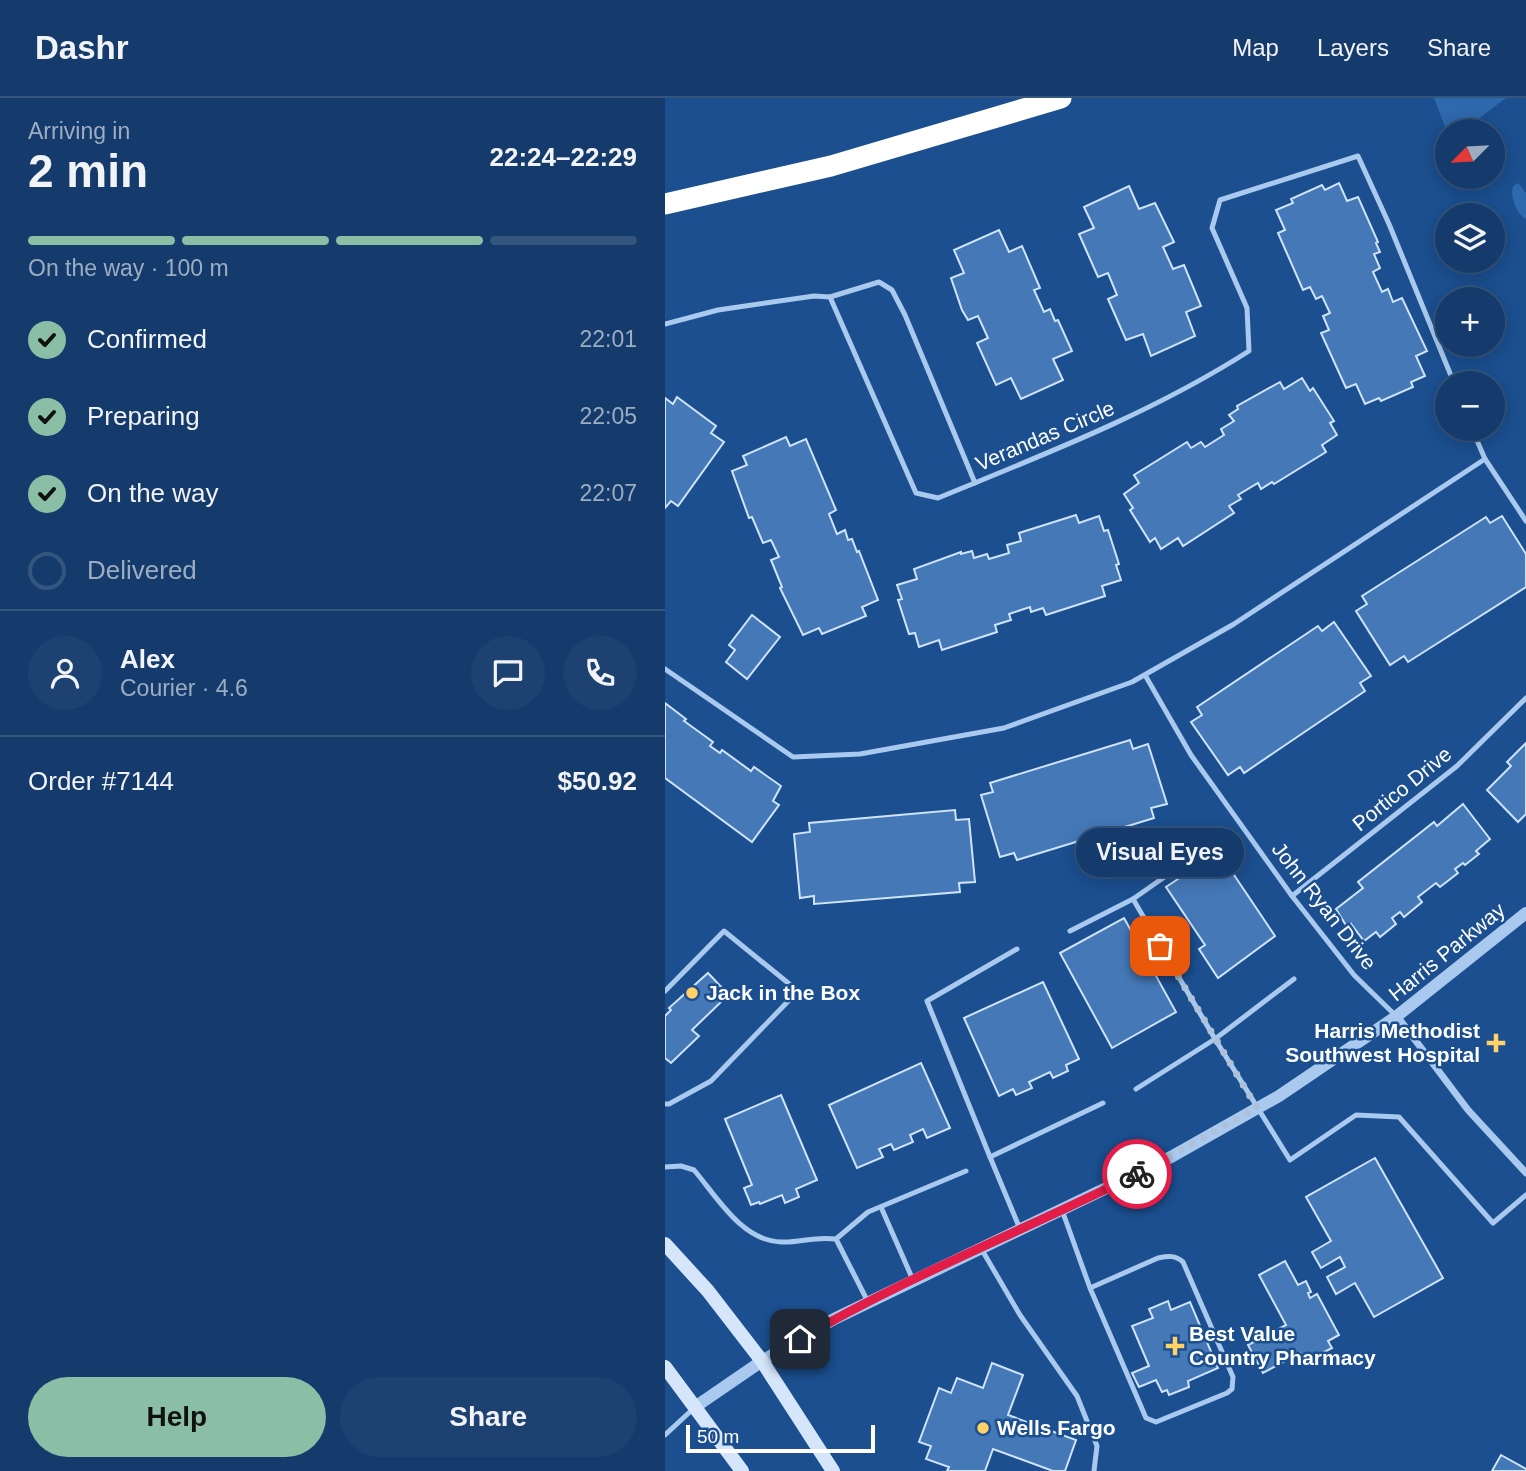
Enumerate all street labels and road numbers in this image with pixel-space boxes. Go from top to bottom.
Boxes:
street label: Verandas Circle [972,396,1118,475]
street label: Portico Drive [1348,742,1456,835]
street label: John Ryan Drive [1268,837,1381,974]
street label: Harris Parkway [1384,898,1510,1005]

